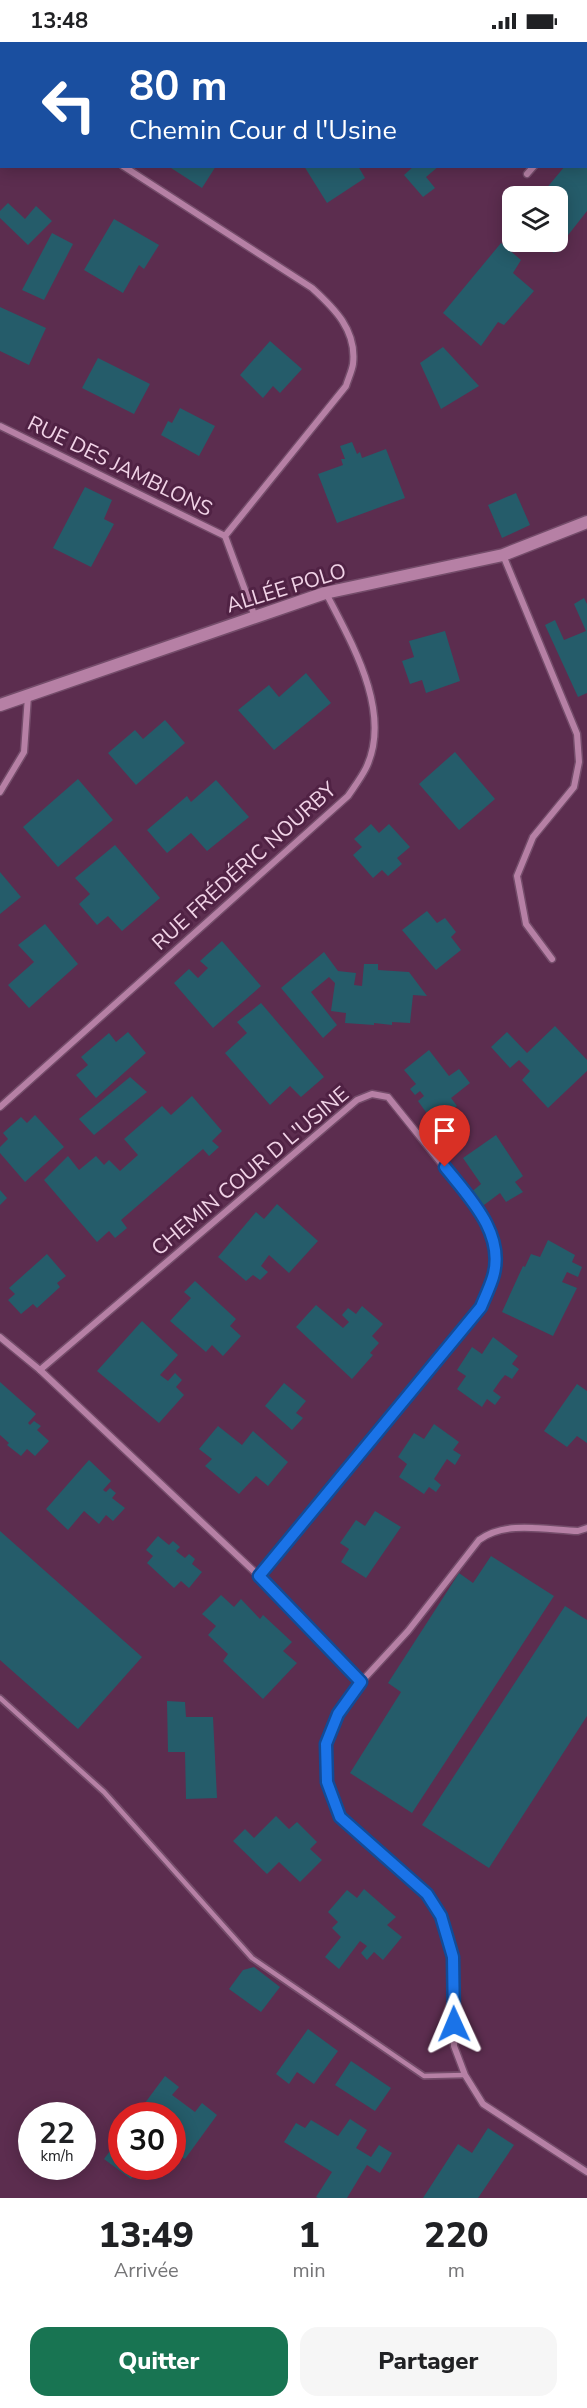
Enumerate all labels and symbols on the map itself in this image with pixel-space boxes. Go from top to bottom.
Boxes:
street label: RUE DES JAMBLONS [23,409,217,523]
street label: ALLÉE POLO [223,556,349,620]
street label: RUE FRÉDÉRIC NOURBY [146,775,343,956]
street label: CHEMIN COUR D L'USINE [145,1080,355,1262]
pin [419,1105,470,1167]
position arrow [422,1992,486,2056]
speed limit sign: 30 [108,2102,186,2180]

